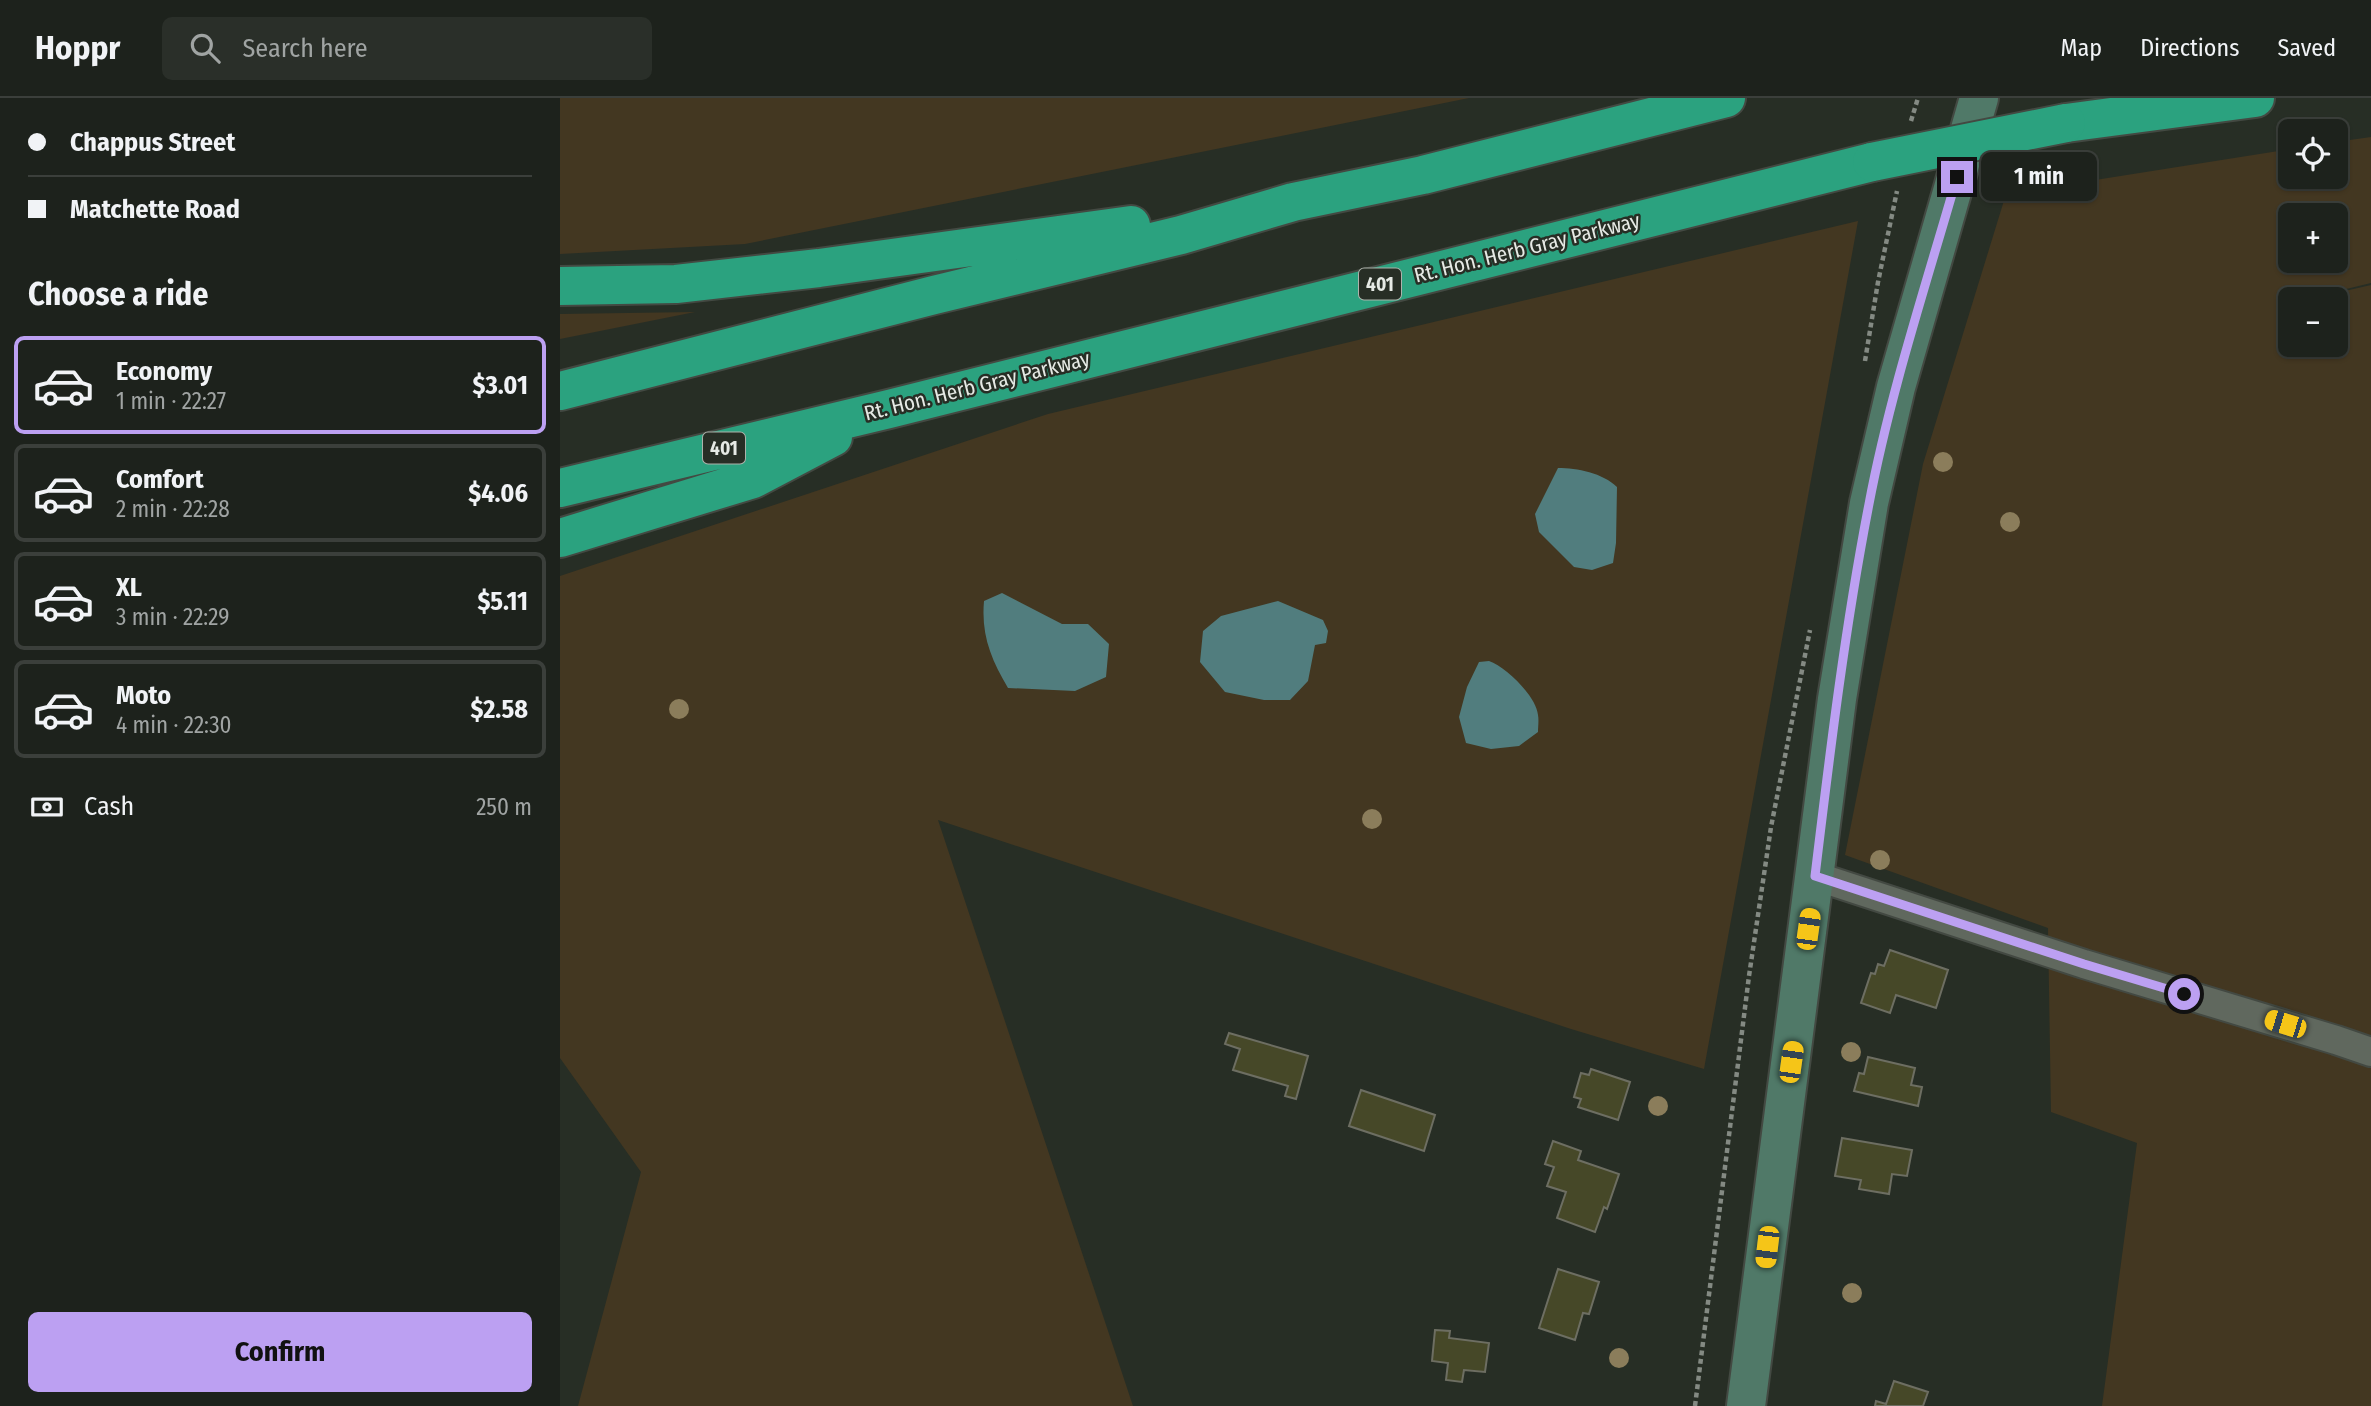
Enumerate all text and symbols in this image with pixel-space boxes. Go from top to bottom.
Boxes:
search box [162,17,652,80]
text: Hoppr [35,28,120,68]
icon: search [186,29,224,67]
text: Search here [242,33,368,64]
text: Map [2061,34,2102,62]
text: Directions [2140,34,2239,62]
text: Saved [2277,34,2336,62]
map controls [2278,119,2348,357]
button: locate [2278,119,2348,189]
text: Chappus Street [70,127,235,158]
callout: 1 min [1982,153,2097,202]
route end [1941,161,1973,193]
text: 1 min [2014,162,2064,190]
text: Matchette Road [70,194,240,225]
button: + [2278,203,2348,273]
street label: Rt. Hon. Herb Gray Parkway [1411,207,1643,289]
road number: 401 [1359,268,1401,300]
text: Choose a ride [28,275,209,313]
button: − [2278,287,2348,357]
street label: Rt. Hon. Herb Gray Parkway [861,345,1093,427]
icon: car [32,354,95,417]
text: Economy [116,356,212,387]
text: $3.01 [473,370,528,401]
text: 1 min · 22:27 [116,387,226,415]
road number: 401 [703,432,745,464]
icon: car [32,462,95,525]
text: Comfort [116,464,204,495]
text: $4.06 [468,478,528,509]
text: 2 min · 22:28 [116,495,230,523]
icon: car [32,570,95,633]
text: XL [116,572,142,603]
text: $5.11 [477,586,528,617]
text: 3 min · 22:29 [116,603,229,631]
icon: car [32,678,95,741]
text: Moto [116,680,171,711]
text: $2.58 [471,694,528,725]
text: 4 min · 22:30 [116,711,232,739]
icon: cash [28,788,66,826]
text: Cash [84,791,134,822]
text: 250 m [476,793,532,821]
car [1795,907,1822,951]
route start [2168,978,2200,1010]
car [2262,1008,2309,1040]
car [1778,1040,1805,1084]
car [1755,1225,1780,1269]
button: Confirm [28,1312,532,1392]

